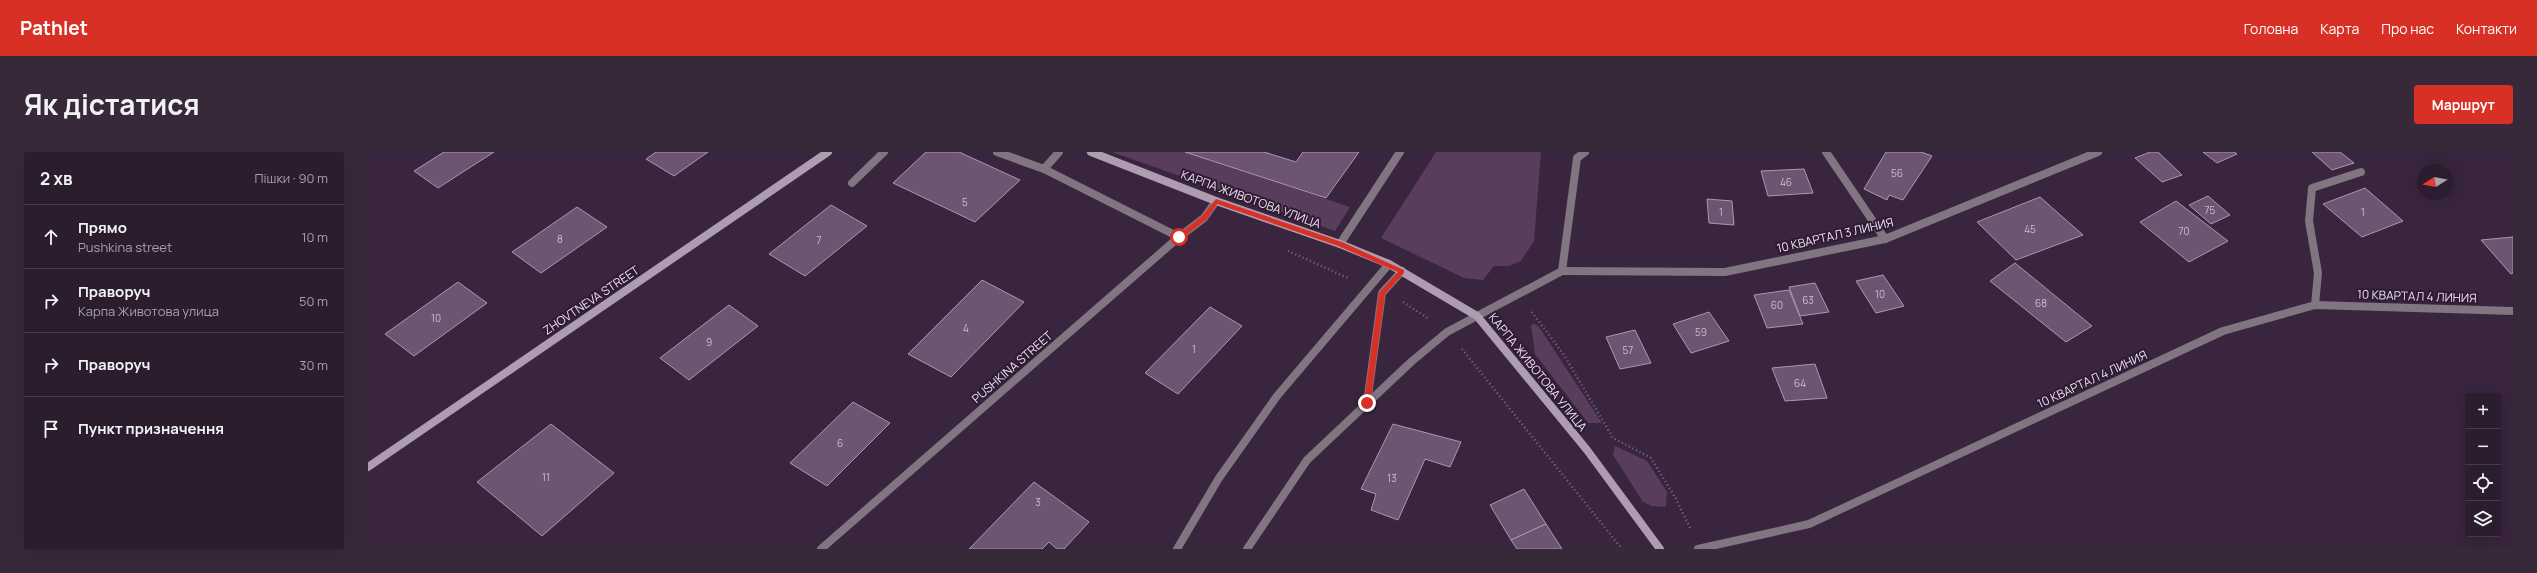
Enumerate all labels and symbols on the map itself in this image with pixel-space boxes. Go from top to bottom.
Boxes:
north arrow [2417,164,2453,200]
street label: КАРПА ЖИВОТОВА УЛИЦА [1179,166,1324,232]
house number: 56 [1891,166,1903,180]
house number: 46 [1780,175,1792,189]
house number: 5 [962,195,968,209]
house number: 75 [2205,203,2216,217]
house number: 1 [1719,205,1723,219]
house number: 1 [2361,205,2365,219]
street label: 10 КВАРТАЛ 3 ЛИНИЯ [1775,213,1895,257]
house number: 45 [2024,222,2036,236]
house number: 70 [2178,224,2190,238]
route start [1170,228,1188,246]
house number: 8 [557,232,563,246]
house number: 7 [816,233,822,247]
street label: ZHOVTNEVA STREET [540,261,643,339]
street label: 10 КВАРТАЛ 4 ЛИНИЯ [2357,285,2477,307]
house number: 10 [1875,287,1885,301]
house number: 63 [1802,293,1814,307]
house number: 68 [2035,296,2047,310]
house number: 60 [1771,298,1783,312]
street label: КАРПА ЖИВОТОВА УЛИЦА [1485,309,1591,435]
house number: 10 [431,311,441,325]
house number: 4 [963,321,969,335]
house number: 59 [1695,325,1707,339]
street label: PUSHKINA STREET [968,327,1057,407]
house number: 9 [706,335,712,349]
house number: 1 [1192,342,1196,356]
house number: 57 [1623,343,1633,357]
street label: 10 КВАРТАЛ 4 ЛИНИЯ [2034,346,2150,412]
house number: 64 [1794,376,1806,390]
route end [1358,394,1376,412]
house number: 6 [837,436,843,450]
house number: 11 [542,470,550,484]
house number: 13 [1387,471,1397,485]
house number: 3 [1035,495,1041,509]

